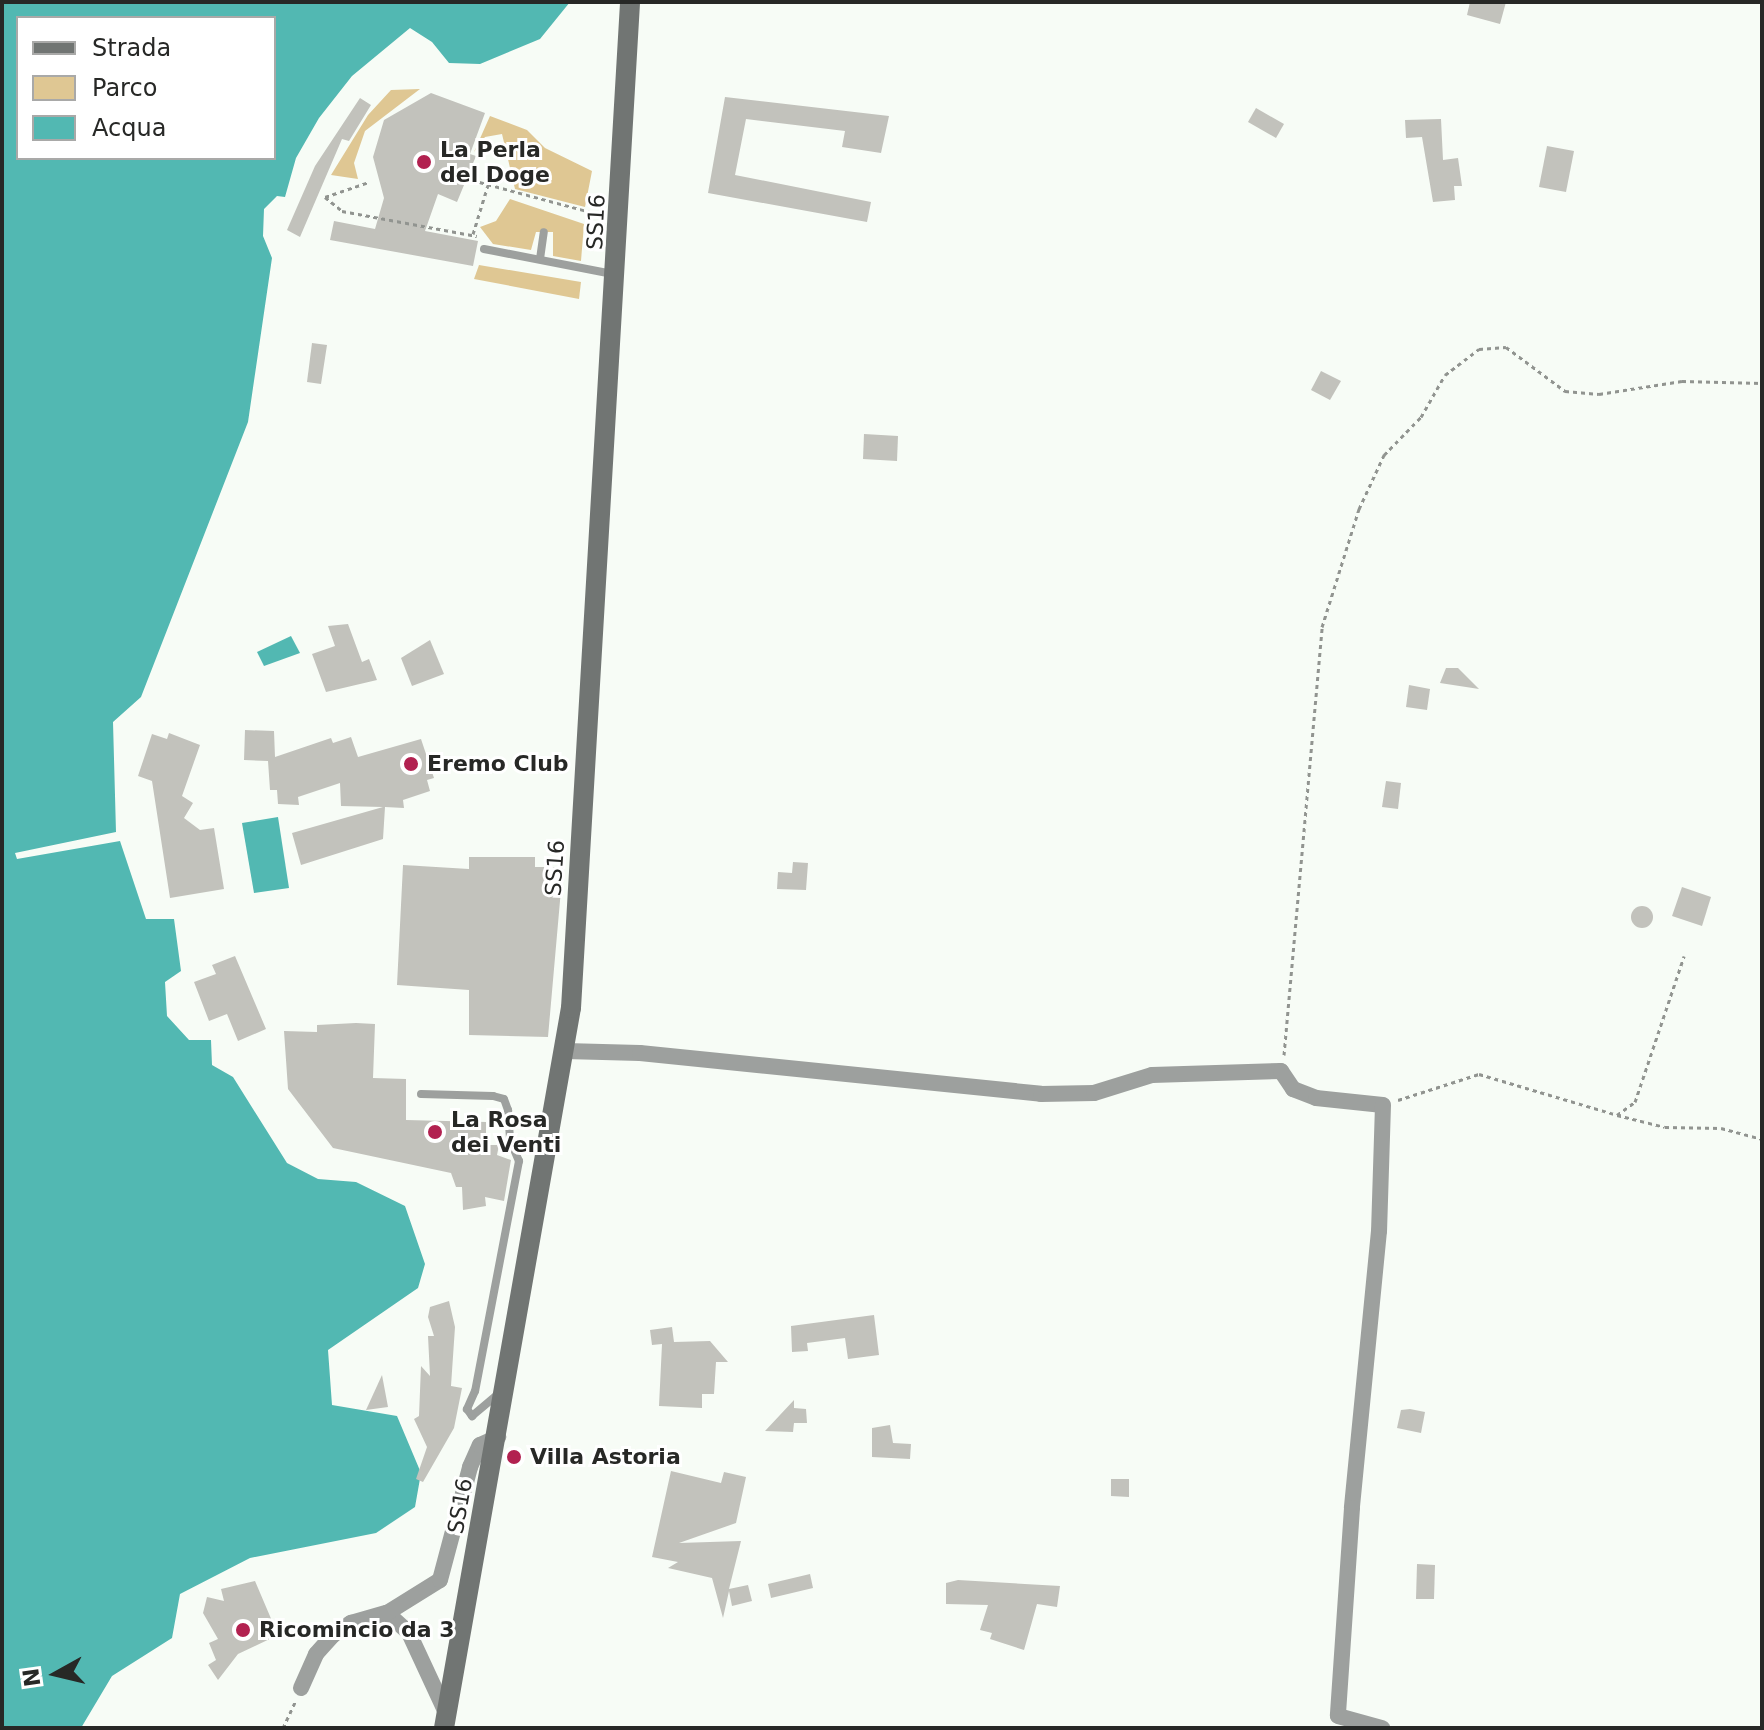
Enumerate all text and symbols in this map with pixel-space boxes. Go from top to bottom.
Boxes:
legend [16,16,276,160]
text: Strada [92,34,171,62]
text: Parco [92,74,157,102]
text: Acqua [92,114,166,142]
place label: La Perla del Doge [440,136,550,188]
marker: La Perla del Doge [415,153,433,171]
street label: SS16 [581,193,611,251]
place label: Eremo Club [427,751,569,777]
marker: Eremo Club [402,755,420,773]
street label: SS16 [540,839,570,897]
place label: La Rosa dei Venti [451,1106,561,1158]
marker: La Rosa dei Venti [426,1123,444,1141]
place label: Villa Astoria [530,1444,681,1470]
marker: Villa Astoria [505,1448,523,1466]
street label: SS16 [442,1476,478,1536]
place label: Ricomincio da 3 [259,1617,455,1643]
marker: Ricomincio da 3 [234,1621,252,1639]
north arrow [16,1634,96,1714]
text: N [18,1667,45,1688]

